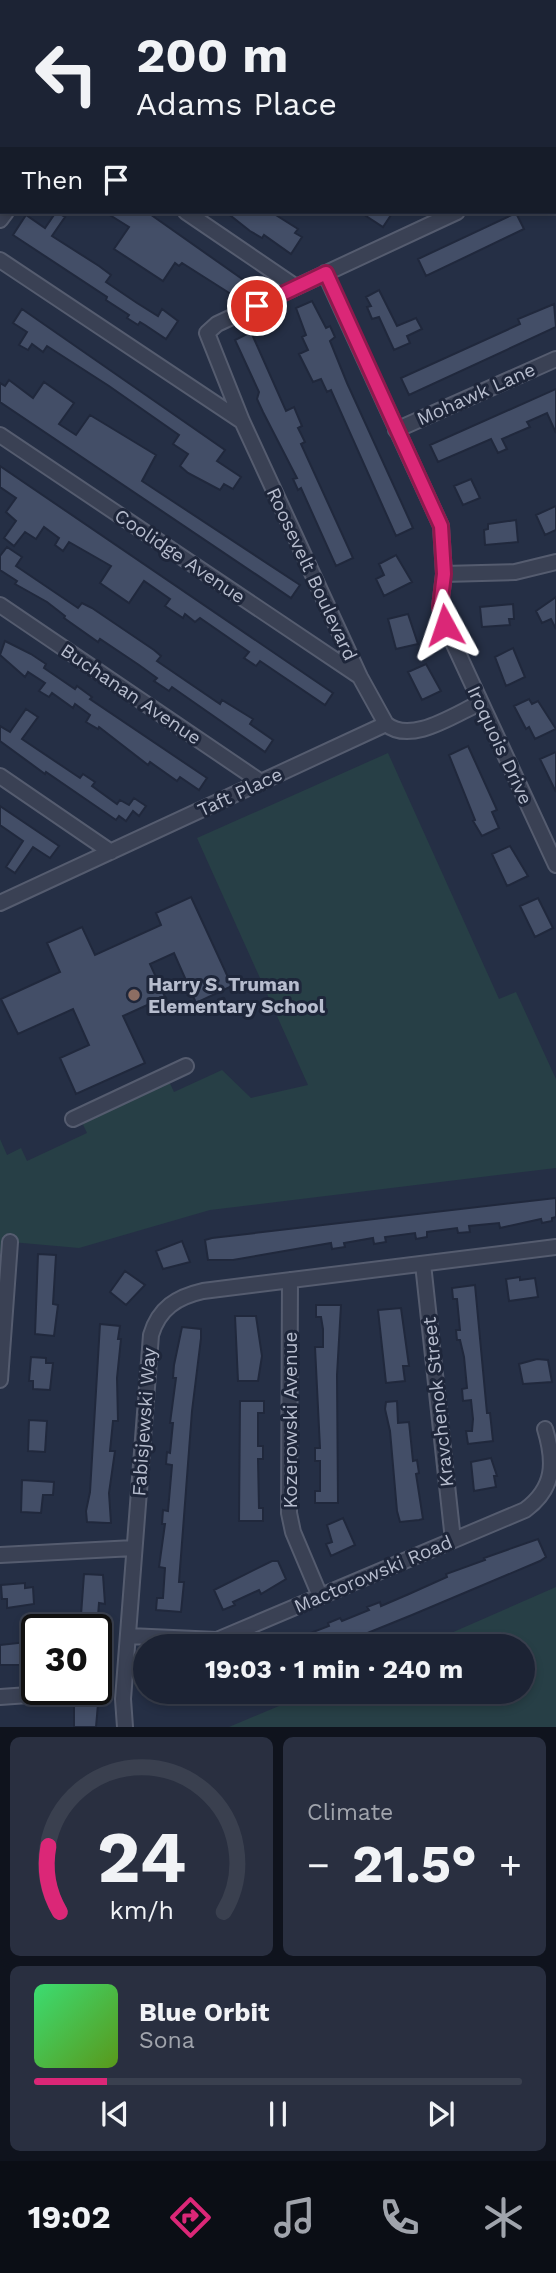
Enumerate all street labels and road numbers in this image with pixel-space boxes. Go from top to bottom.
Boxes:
street label: Mohawk Lane [413,358,539,430]
street label: Roosevelt Boulevard [262,484,362,664]
street label: Coolidge Avenue [110,504,250,608]
street label: Buchanan Avenue [56,638,206,750]
street label: Iroquois Drive [462,682,538,808]
street label: Taft Place [194,762,286,822]
street label: Kravchenok Street [418,1316,458,1488]
street label: Kozerowski Avenue [279,1332,302,1508]
street label: Fabisjewski Way [127,1347,161,1497]
street label: Mactorowski Road [290,1530,456,1618]

